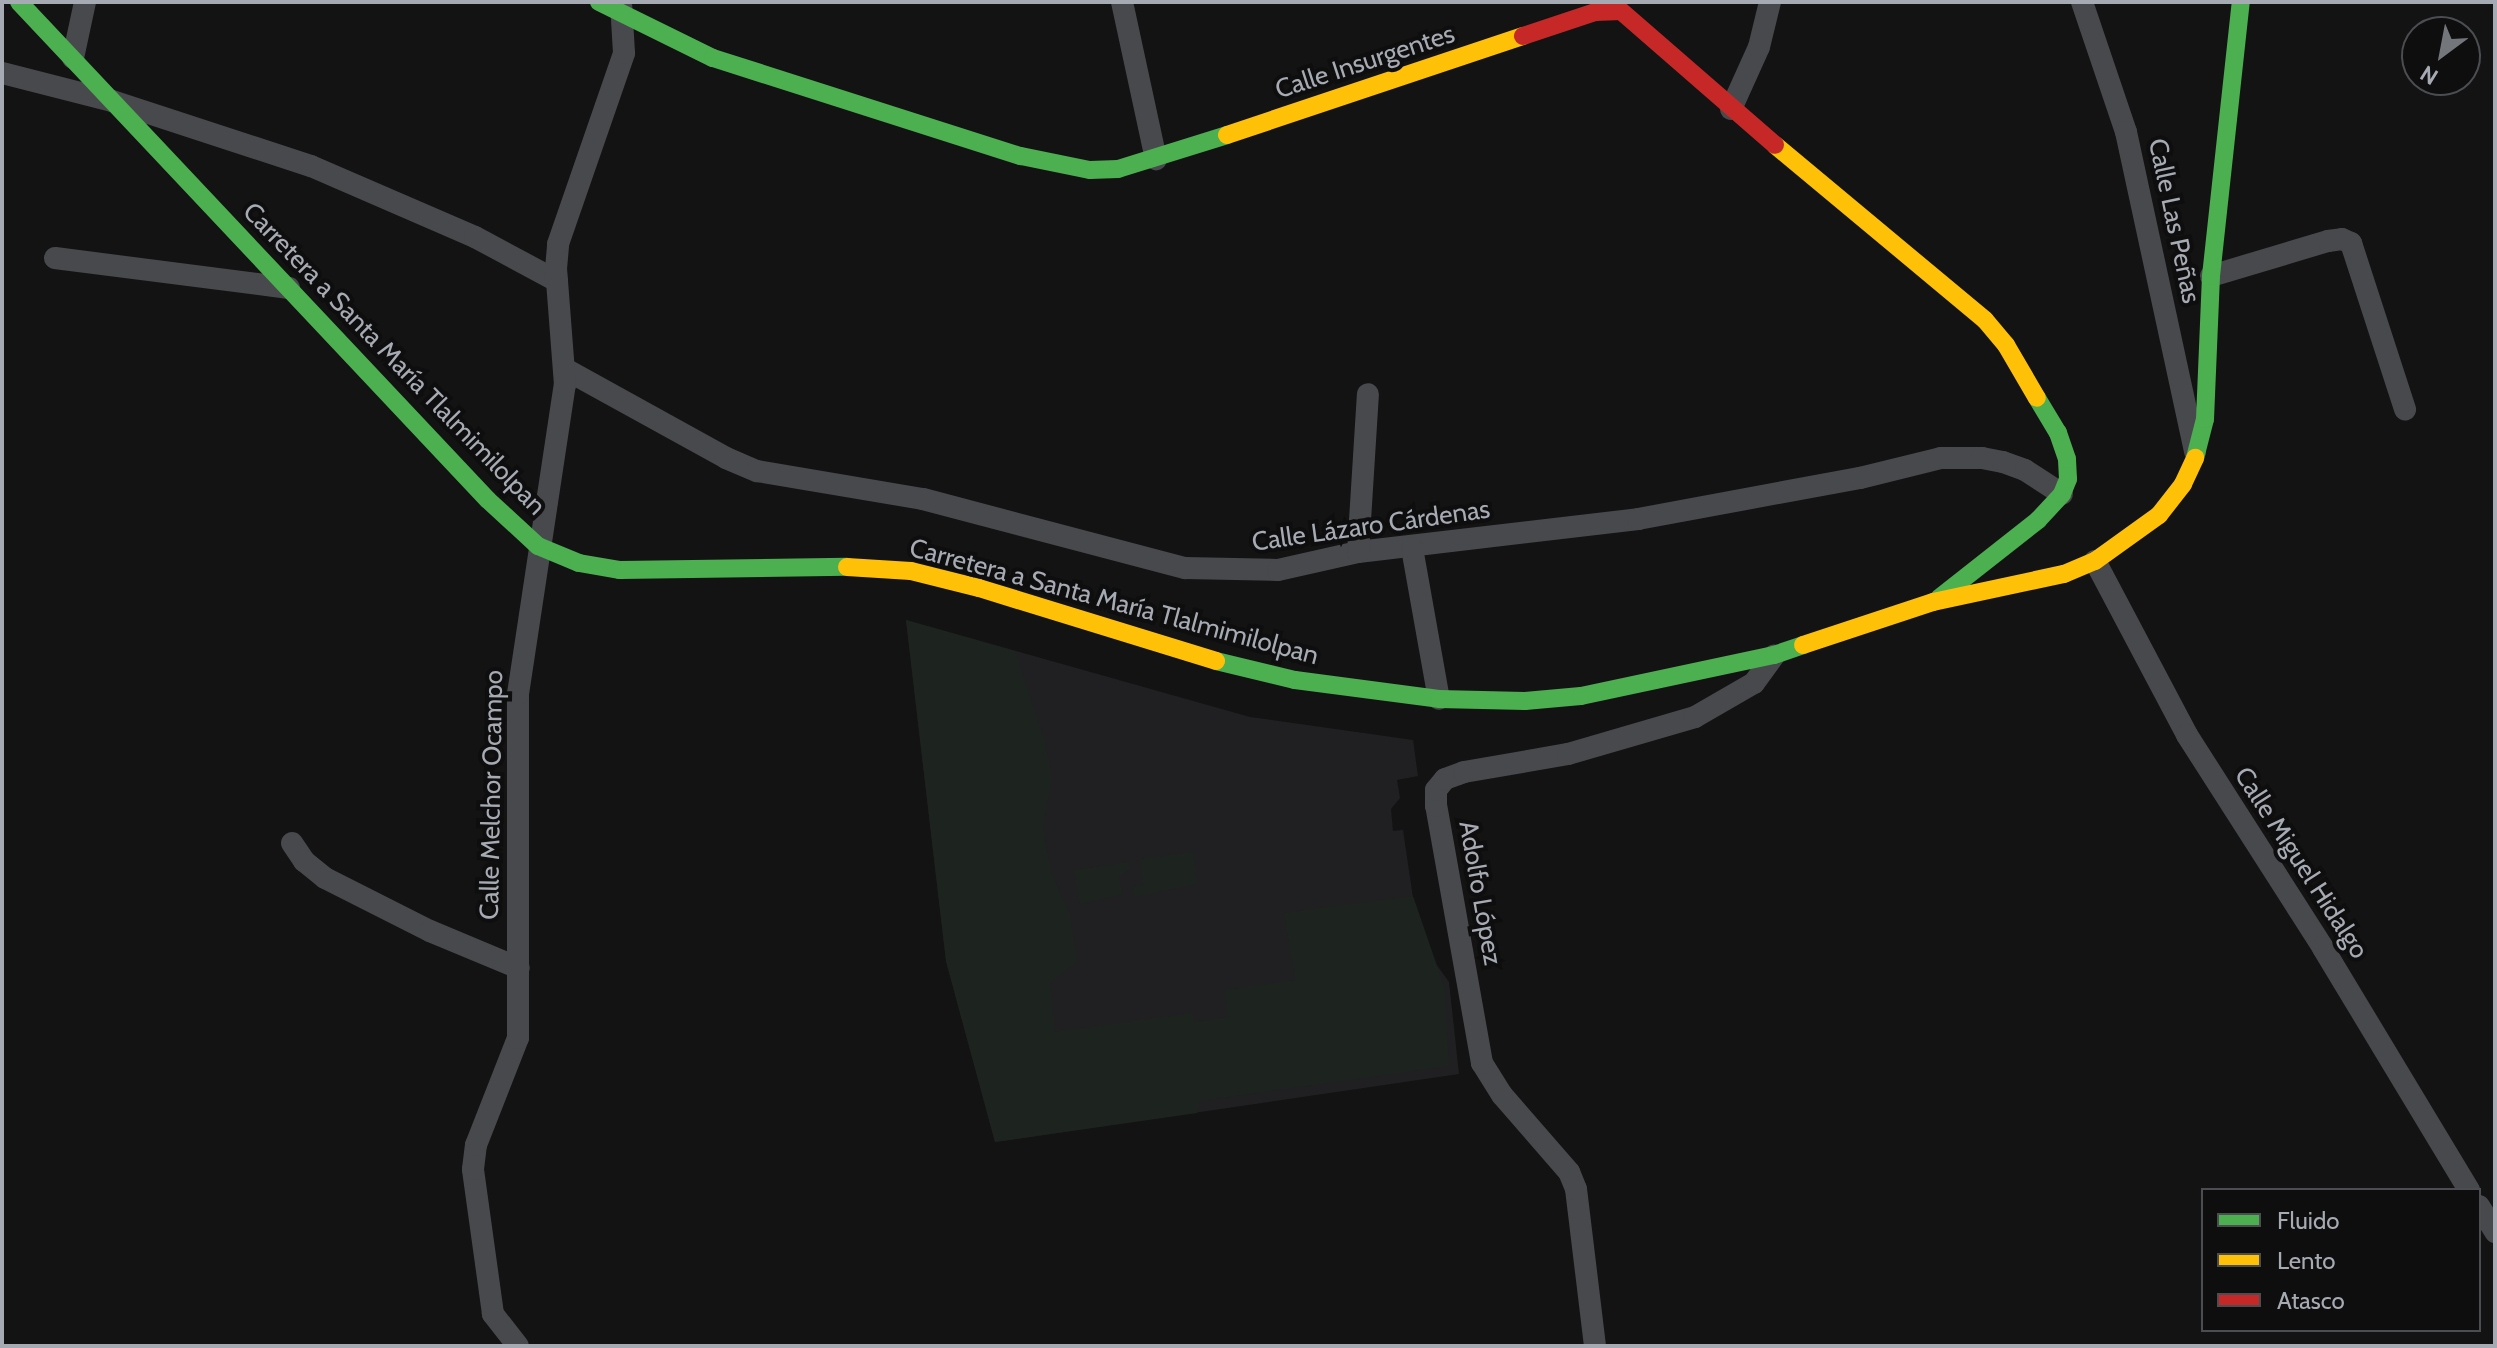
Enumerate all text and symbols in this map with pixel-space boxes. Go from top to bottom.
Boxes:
north arrow [2401,16,2481,96]
street label: Calle Insurgentes [1271,18,1459,106]
text: N [2415,60,2443,91]
street label: Calle Las Peñas [2141,136,2207,306]
street label: Carretera a Santa María Tlalmimilolpan [236,196,552,522]
street label: Calle Lázaro Cárdenas [1250,494,1492,558]
street label: Carretera a Santa María Tlalmimilolpan [906,532,1322,672]
street label: Calle Melchor Ocampo [474,670,510,920]
street label: Calle Miguel Hidalgo [2227,761,2375,965]
street label: Adolfo López [1452,818,1508,968]
legend [2201,1188,2481,1332]
text: Fluido [2277,1206,2339,1235]
text: Lento [2277,1246,2336,1275]
text: Atasco [2277,1286,2345,1315]

